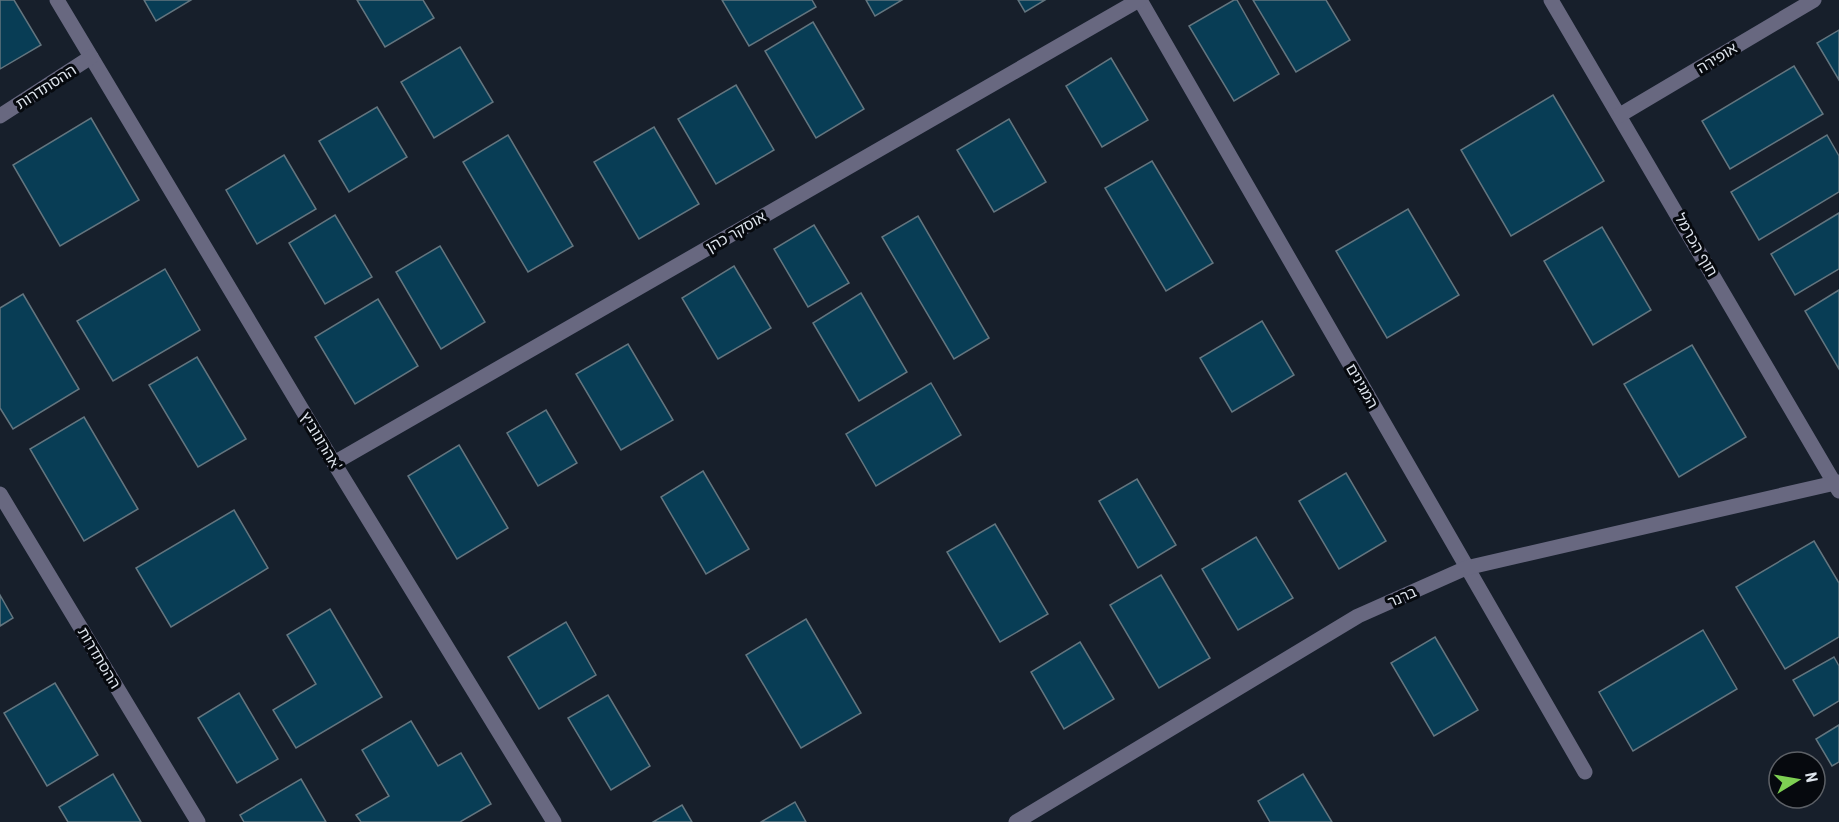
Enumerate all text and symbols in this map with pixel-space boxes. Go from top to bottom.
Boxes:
street label: אופירה [1693,39,1741,77]
street label: ההסתדרות [12,61,80,113]
street label: אוסקר כהן [703,208,769,256]
street label: חוף הכרמל [1671,210,1721,280]
street label: המגינים [1342,360,1382,412]
street label: אהרונוביץ' [297,409,345,473]
street label: ברנר [1385,583,1420,611]
street label: ההסתדרות [74,624,124,692]
north arrow [1767,750,1827,810]
text: N [1801,771,1821,784]

